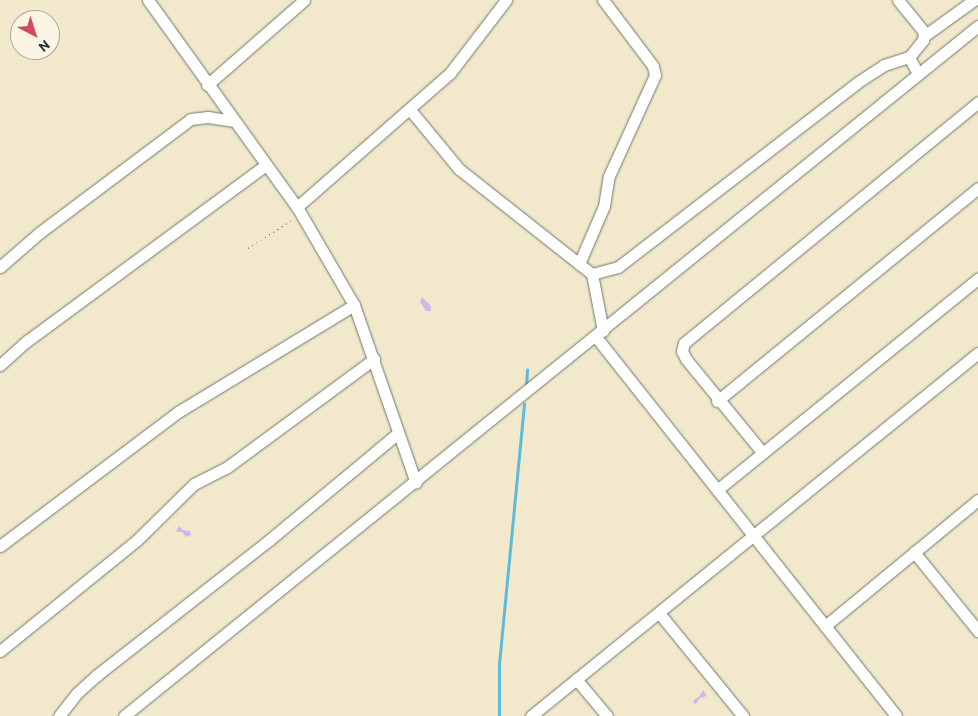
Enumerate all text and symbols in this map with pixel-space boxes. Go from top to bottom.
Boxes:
north arrow [10,10,60,60]
text: N [35,37,53,56]

